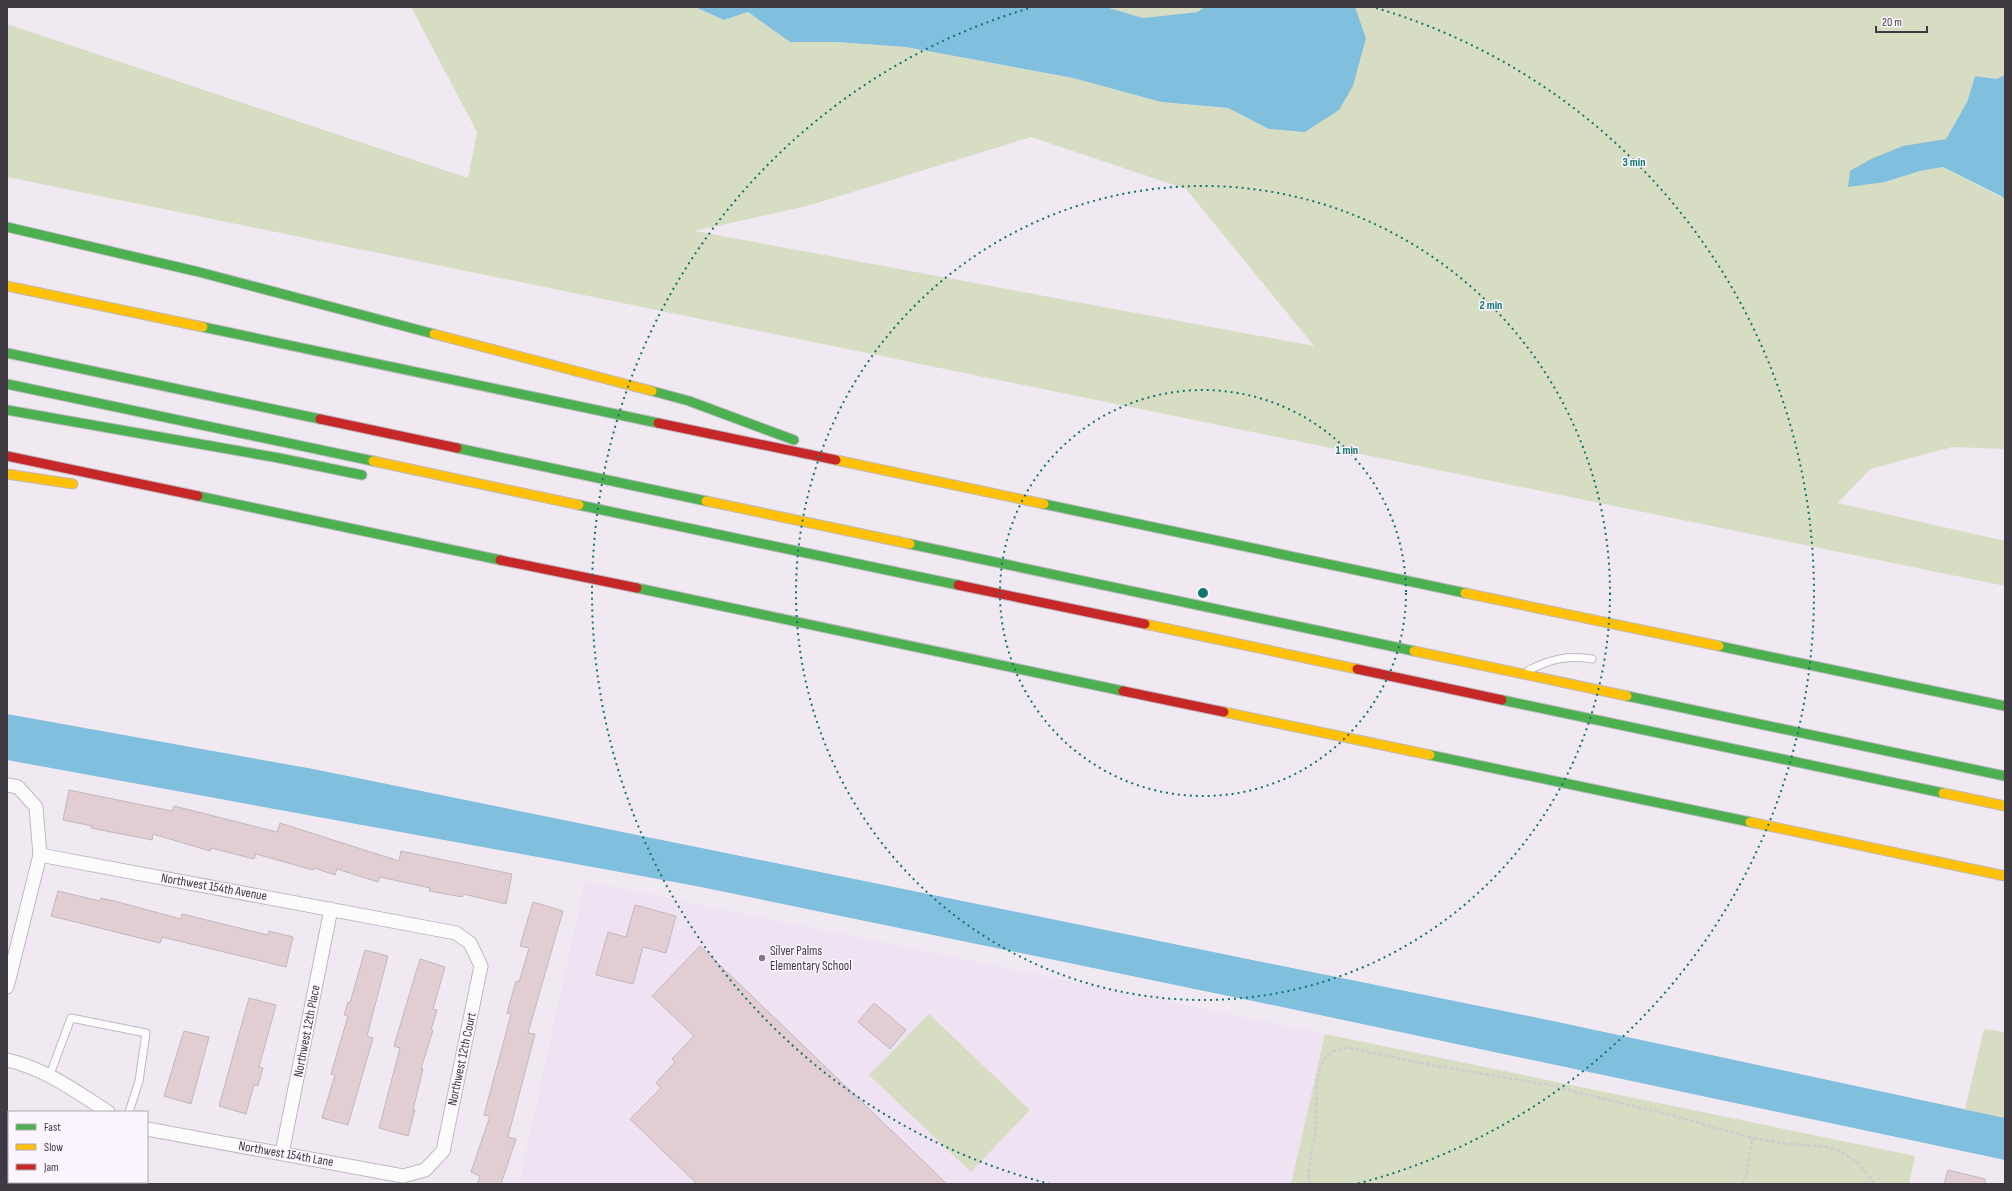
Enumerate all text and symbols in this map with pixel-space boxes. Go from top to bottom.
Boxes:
scale bar [1876,8,1927,34]
text: 20 m [1882,15,1902,30]
text: 3 min [1623,155,1645,170]
text: 2 min [1480,298,1502,313]
text: 1 min [1336,443,1358,458]
centre of rings [1196,586,1210,600]
street label: Northwest 154th Avenue [160,870,268,904]
place label: Silver Palms Elementary School [770,943,852,974]
marker: Silver Palms Elementary School [757,953,767,963]
street label: Northwest 12th Place [290,984,324,1078]
street label: Northwest 12th Court [444,1011,480,1107]
legend [8,1111,148,1183]
text: Fast [44,1120,61,1135]
street label: Northwest 154th Lane [237,1138,335,1170]
text: Slow [44,1140,63,1155]
text: Jam [43,1160,59,1175]

